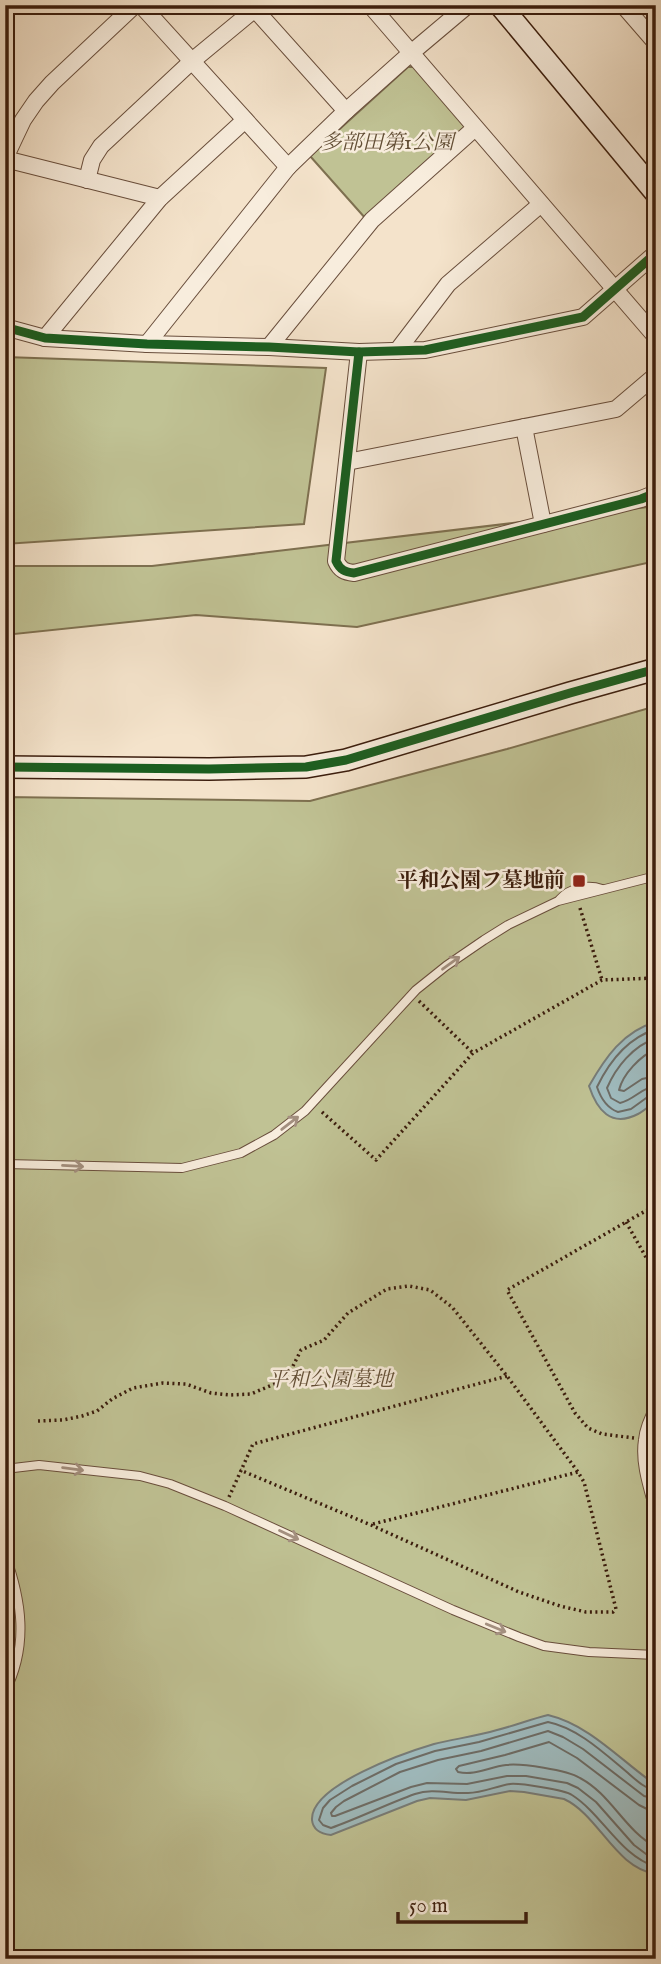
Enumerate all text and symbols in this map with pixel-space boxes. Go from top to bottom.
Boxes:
park label: 多部田第1公園 [320,130,457,157]
place label: 平和公園フ墓地前 [397,868,565,895]
marker: 平和公園フ墓地前 [571,873,587,889]
one-way arrow [441,955,460,970]
one-way arrow [281,1115,299,1130]
one-way arrow [62,1160,84,1173]
park label: 平和公園墓地 [267,1367,395,1394]
one-way arrow [61,1462,84,1475]
one-way arrow [278,1529,299,1542]
one-way arrow [485,1623,506,1636]
scale bar [398,1880,526,1924]
text: 50 m [409,1893,448,1920]

